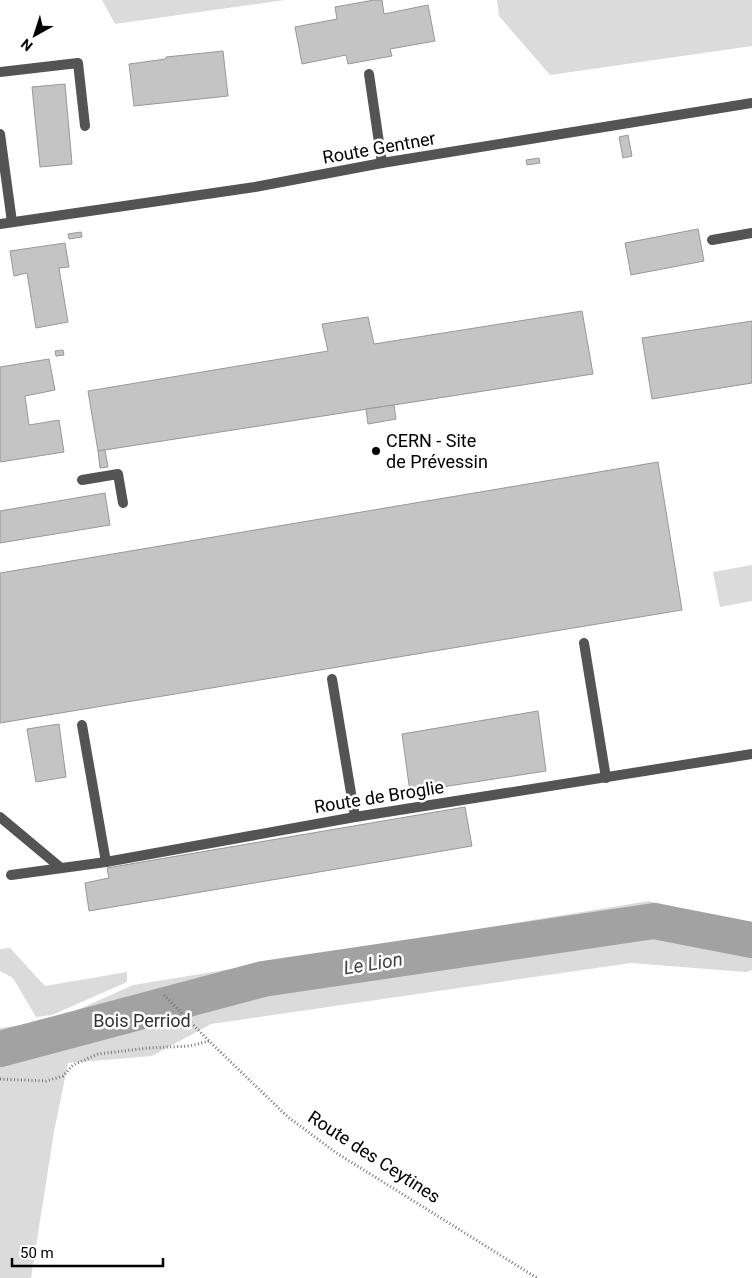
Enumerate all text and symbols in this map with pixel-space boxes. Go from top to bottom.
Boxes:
north arrow [10,10,60,60]
text: N [18,36,36,54]
street label: Route Gentner [321,127,437,168]
place label: CERN - Site de Prévessin [386,430,488,472]
marker: CERN - Site de Prévessin [370,445,382,457]
street label: Route de Broglie [313,776,445,817]
water label: Le Lion [342,947,404,980]
park label: Bois Perriod [93,1010,191,1031]
street label: Route des Ceytines [304,1106,444,1207]
scale bar [12,1236,164,1268]
text: 50 m [20,1244,54,1262]

